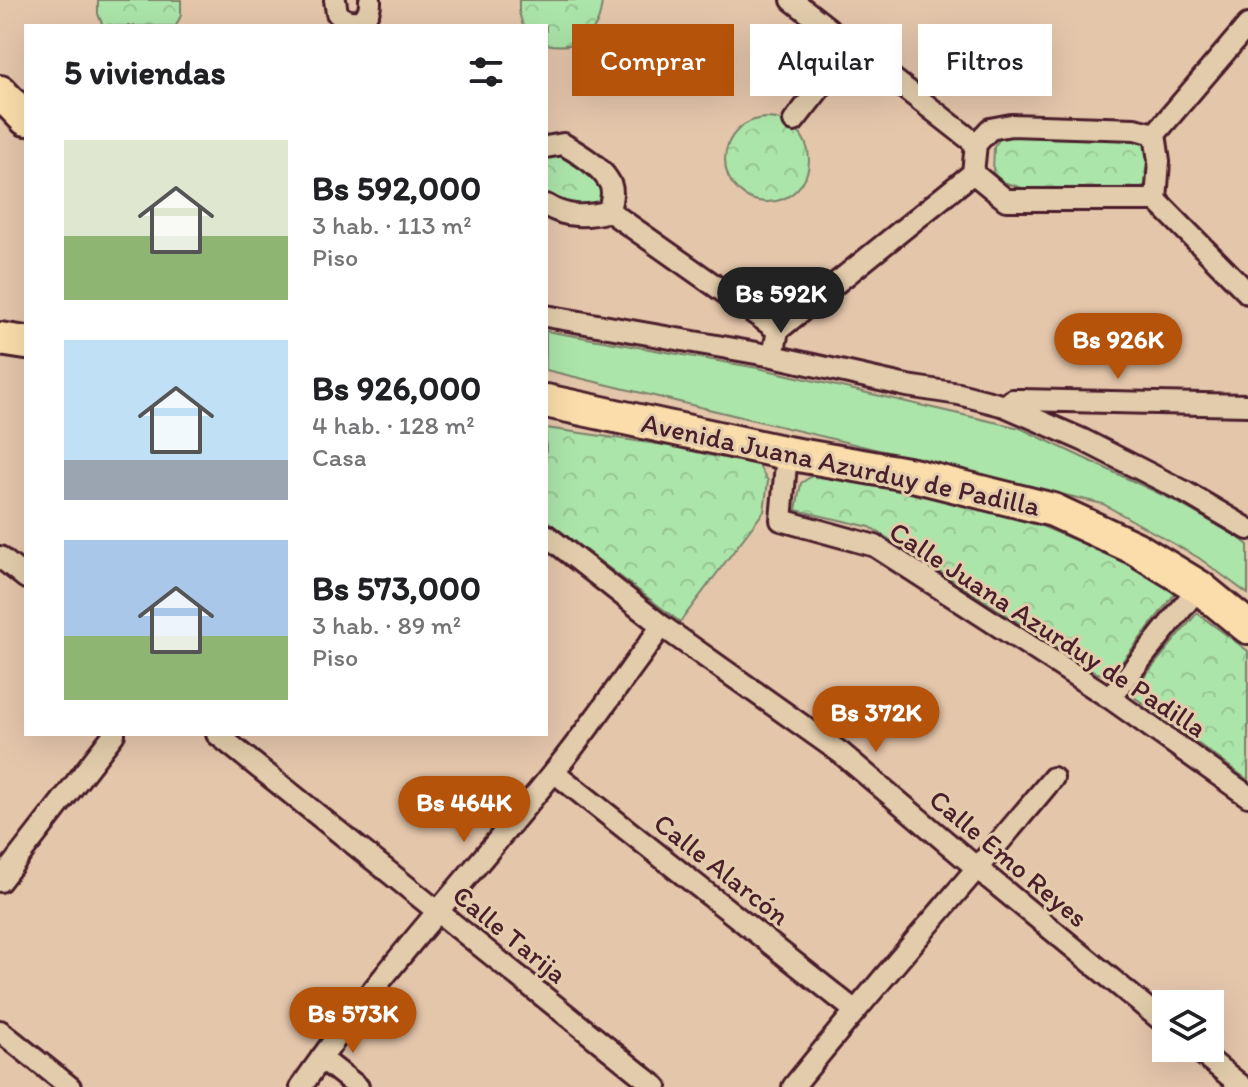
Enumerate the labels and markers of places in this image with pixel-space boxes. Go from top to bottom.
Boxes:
pin: Bs 592K [707,267,855,335]
pin: Bs 926K [1044,313,1192,381]
pin: Bs 372K [802,686,950,754]
pin: Bs 464K [390,776,538,844]
pin: Bs 573K [279,987,427,1055]

